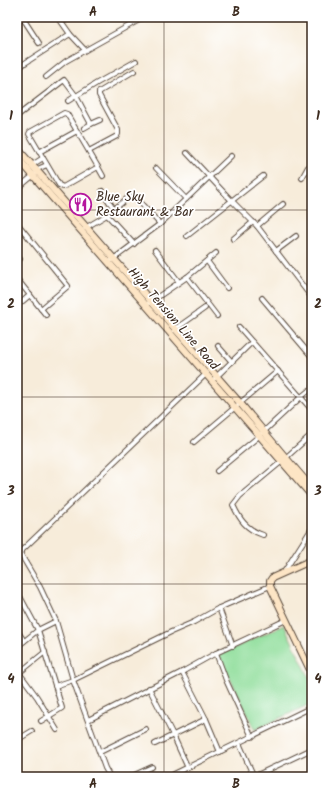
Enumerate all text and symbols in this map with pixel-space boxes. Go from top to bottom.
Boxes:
text: A [89,2,97,23]
text: B [232,2,240,23]
text: 1 [9,106,13,127]
text: 1 [316,106,320,127]
place label: Blue Sky Restaurant & Bar [96,187,194,223]
restaurant icon: Blue Sky Restaurant & Bar [67,191,93,217]
street label: High Tension Line Road [122,263,224,376]
text: 2 [7,294,15,315]
text: 2 [314,294,322,315]
text: 3 [6,481,15,502]
text: 3 [313,481,322,502]
text: 4 [7,669,15,690]
text: 4 [314,669,322,690]
text: A [89,774,97,794]
text: B [232,774,240,794]

